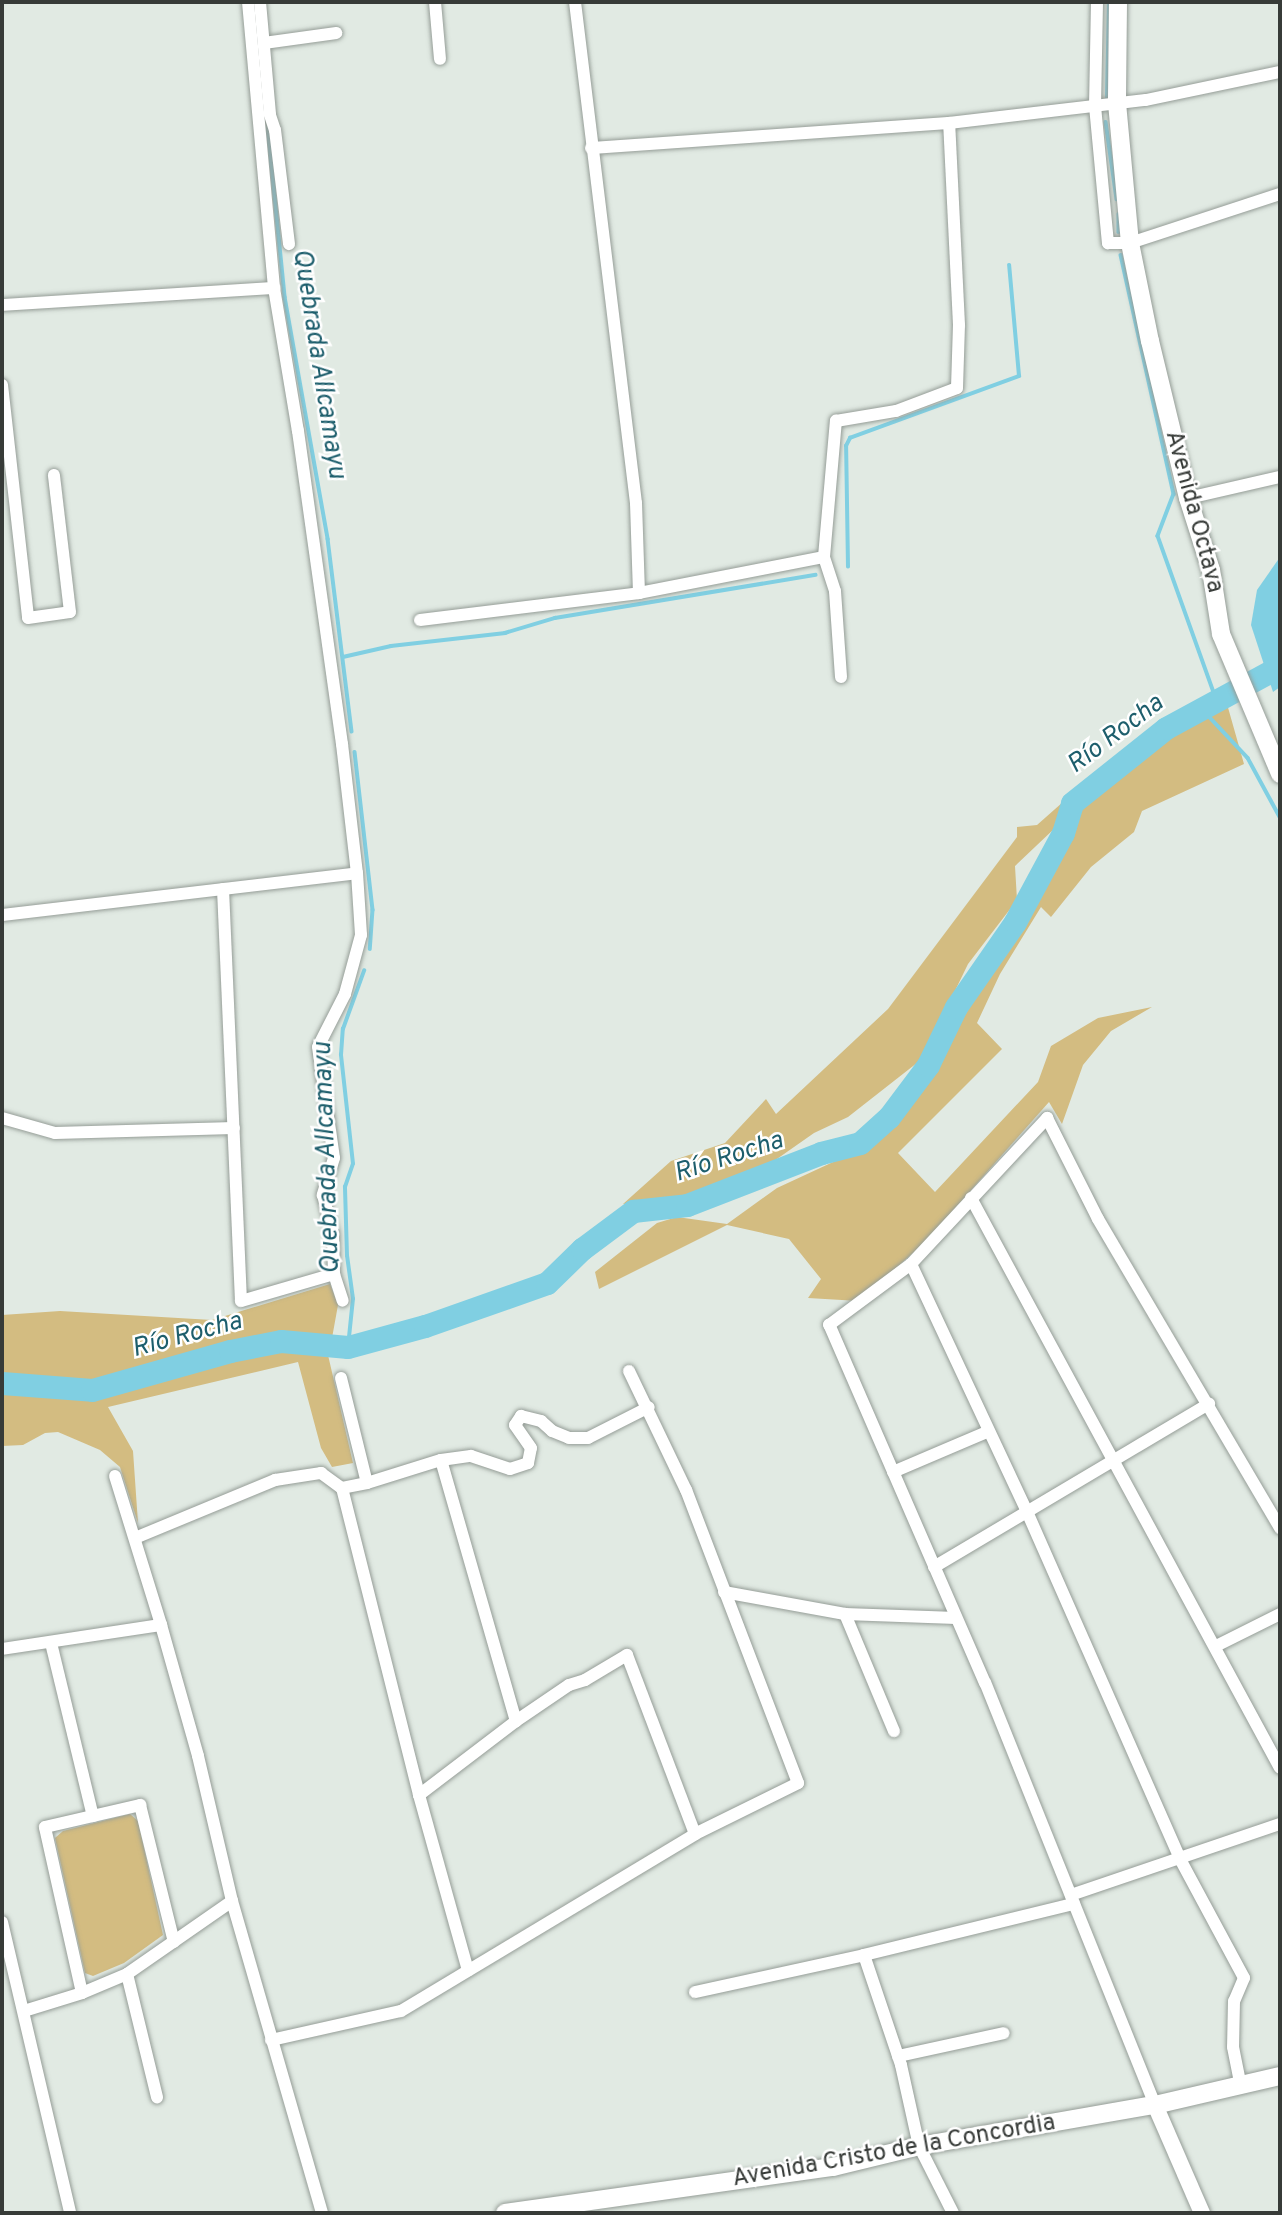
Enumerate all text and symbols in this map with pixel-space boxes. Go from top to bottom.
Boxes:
water label: Quebrada Allcamayu [284,246,352,482]
street label: Avenida Octava [1158,428,1228,596]
water label: Río Rocha [1062,689,1170,781]
water label: Quebrada Allcamayu [308,1041,348,1275]
water label: Río Rocha [671,1126,787,1190]
water label: Río Rocha [129,1306,245,1366]
street label: Avenida Cristo de la Concordia [730,2109,1058,2195]

